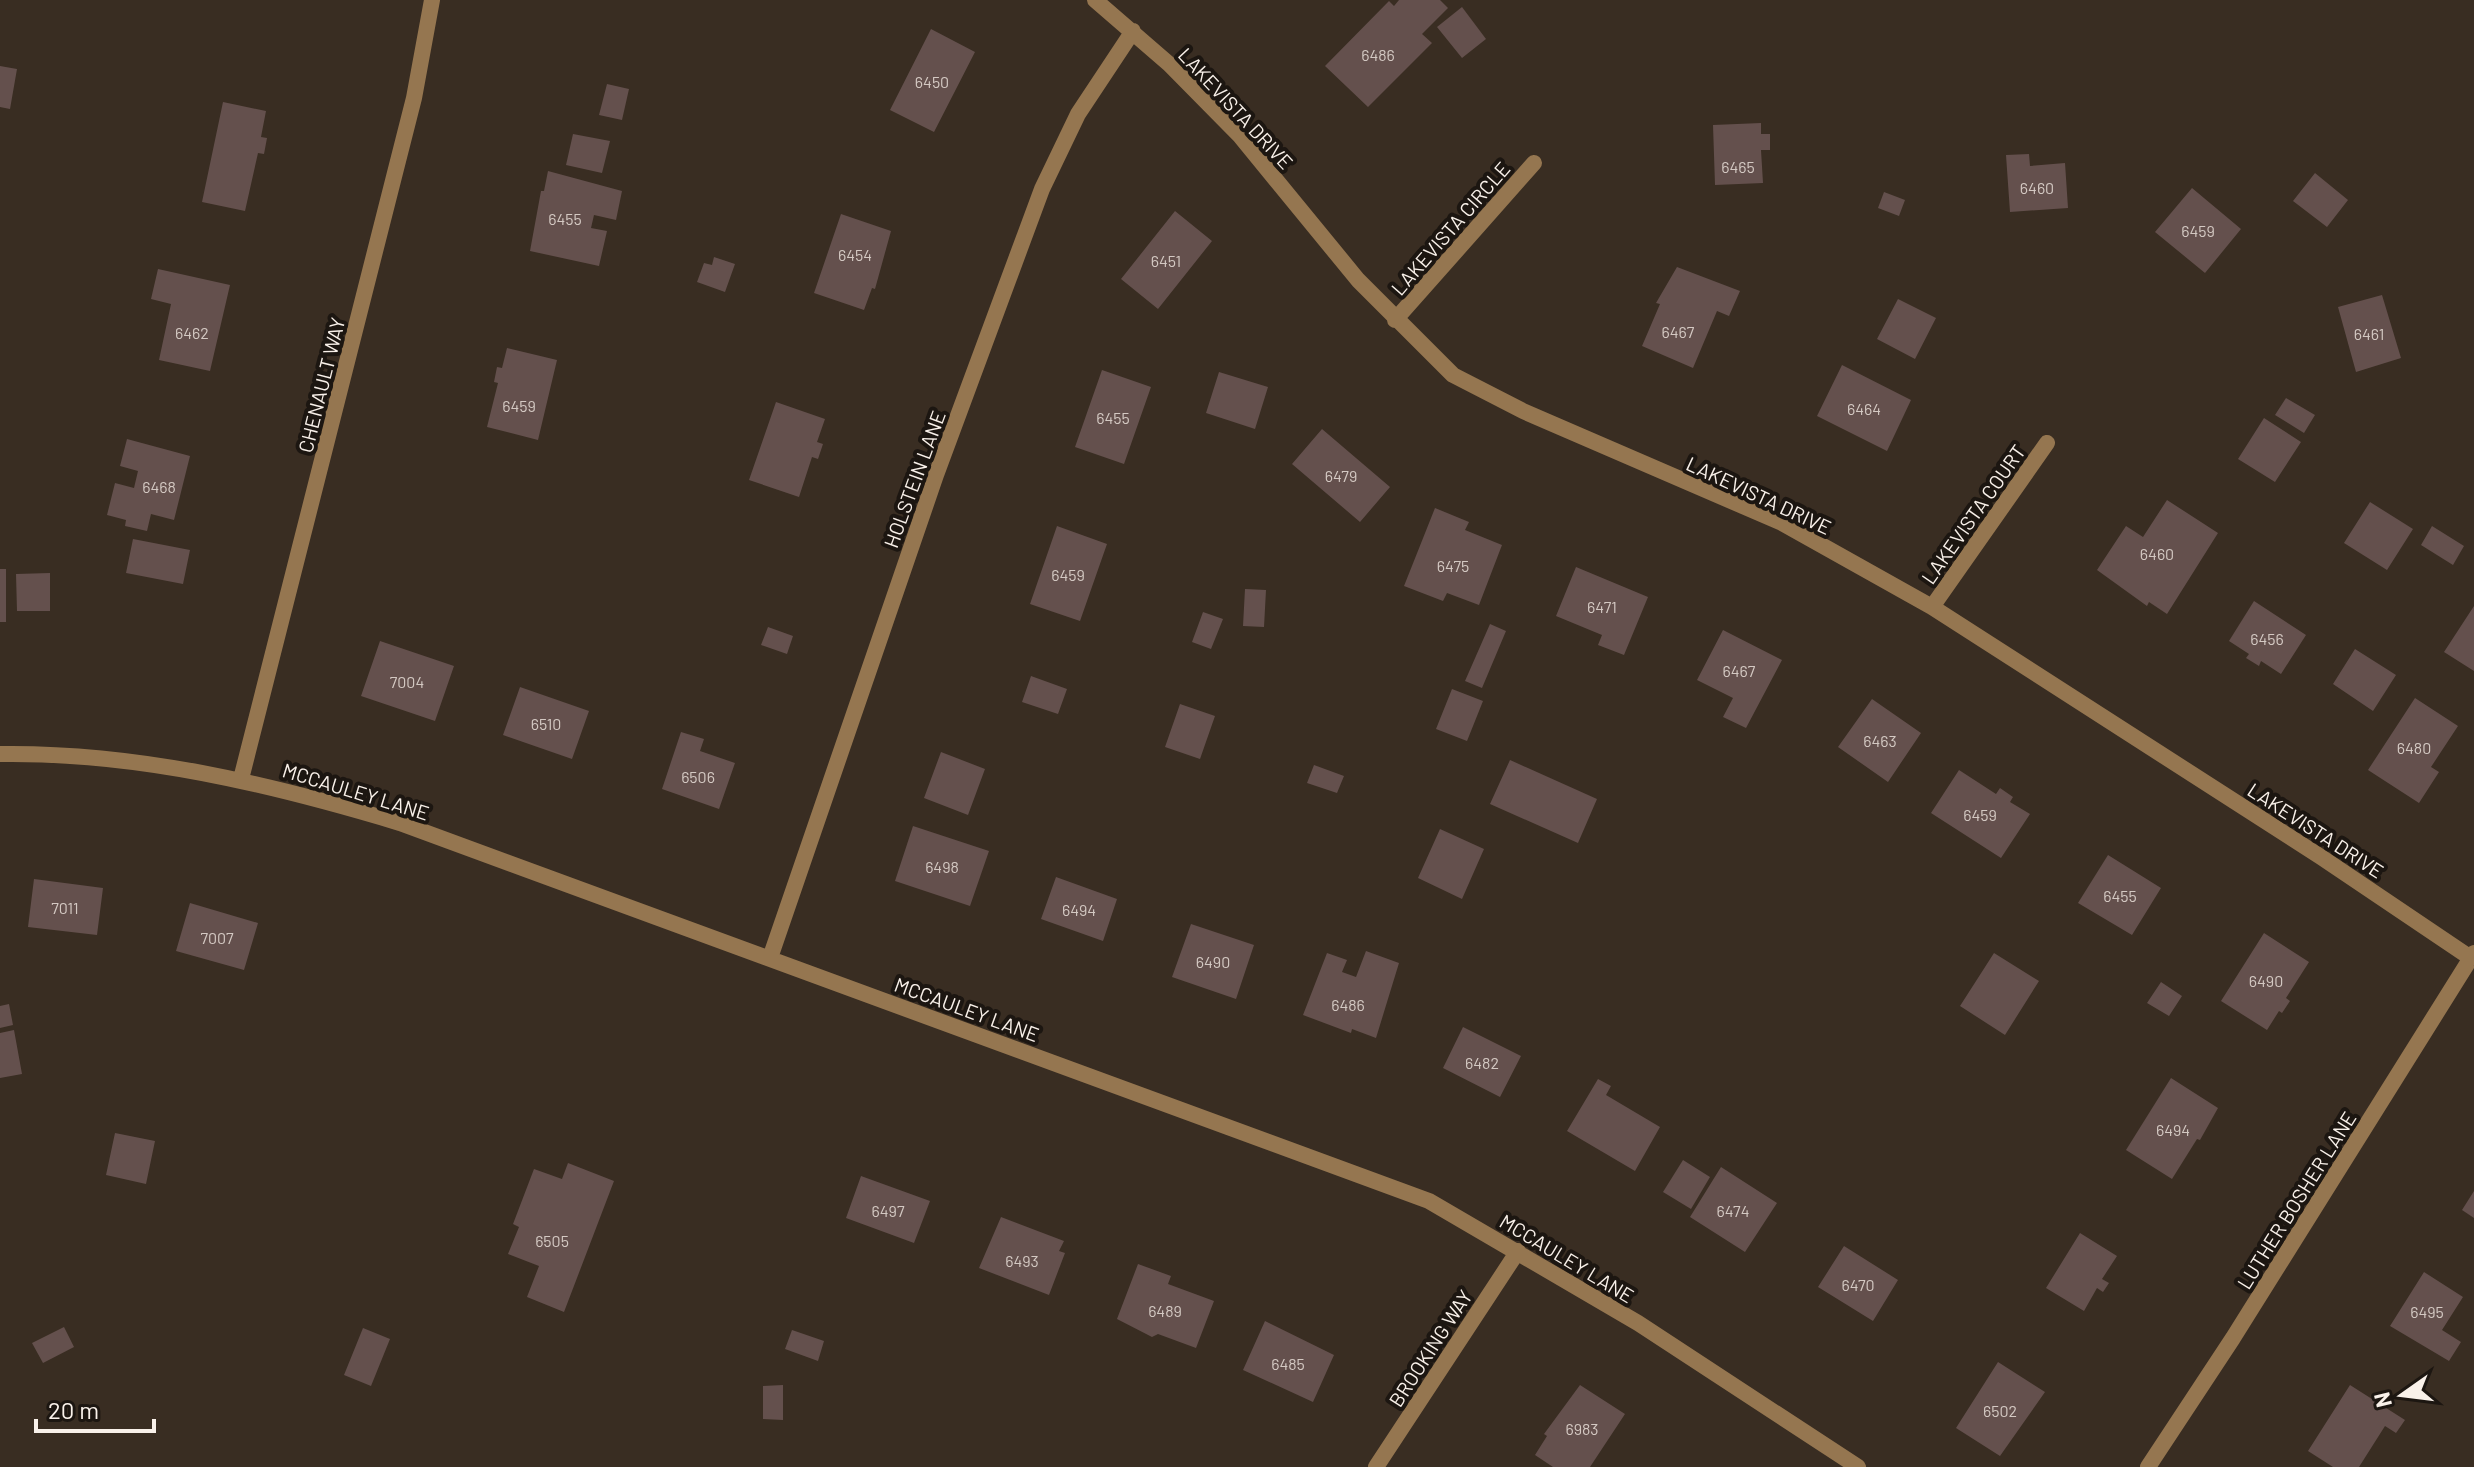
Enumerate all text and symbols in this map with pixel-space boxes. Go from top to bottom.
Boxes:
street label: LAKEVISTA DRIVE [1174,42,1298,174]
house number: 6486 [1361,45,1395,64]
house number: 6450 [915,72,949,91]
street label: LAKEVISTA CIRCLE [1386,156,1514,300]
house number: 6465 [1721,157,1755,176]
house number: 6460 [2020,178,2054,197]
house number: 6455 [548,209,582,228]
house number: 6459 [2181,221,2215,240]
house number: 6454 [838,245,872,264]
house number: 6451 [1151,251,1181,270]
street label: CHENAULT WAY [293,315,349,455]
house number: 6467 [1662,322,1695,341]
house number: 6462 [175,323,209,342]
house number: 6461 [2354,324,2384,343]
house number: 6459 [502,396,536,415]
house number: 6464 [1847,399,1881,418]
street label: HOLSTEIN LANE [878,407,950,551]
house number: 6455 [1096,408,1130,427]
street label: LAKEVISTA COURT [1916,440,2030,588]
street label: LAKEVISTA DRIVE [1683,451,1835,539]
house number: 6479 [1325,466,1357,485]
house number: 6468 [142,477,176,496]
house number: 6460 [2140,544,2174,563]
house number: 6475 [1437,556,1469,575]
house number: 6459 [1051,565,1085,584]
house number: 6471 [1587,597,1617,616]
house number: 6456 [2250,629,2284,648]
house number: 6467 [1723,661,1756,680]
house number: 7004 [390,672,424,691]
house number: 6510 [531,714,561,733]
house number: 6463 [1863,731,1897,750]
house number: 6480 [2397,738,2431,757]
street label: MCCAULEY LANE [280,757,432,825]
house number: 6506 [681,767,715,786]
street label: LAKEVISTA DRIVE [2244,777,2388,883]
house number: 6459 [1963,805,1997,824]
house number: 6498 [925,857,959,876]
house number: 6455 [2103,886,2137,905]
house number: 7011 [51,898,79,917]
house number: 6494 [1062,900,1096,919]
house number: 7007 [200,928,234,947]
house number: 6490 [1196,952,1230,971]
house number: 6490 [2249,971,2283,990]
street label: MCCAULEY LANE [891,972,1043,1046]
house number: 6486 [1331,995,1365,1014]
house number: 6482 [1465,1053,1499,1072]
street label: LUTHER BOSHER LANE [2232,1107,2360,1293]
house number: 6494 [2156,1120,2190,1139]
house number: 6497 [872,1201,905,1220]
house number: 6474 [1717,1201,1749,1220]
street label: MCCAULEY LANE [1496,1209,1638,1307]
house number: 6505 [535,1231,569,1250]
house number: 6493 [1005,1251,1039,1270]
house number: 6470 [1841,1275,1875,1294]
street label: BROOKING WAY [1383,1285,1477,1411]
house number: 6489 [1148,1301,1182,1320]
house number: 6495 [2410,1302,2444,1321]
house number: 6485 [1271,1354,1305,1373]
north arrow [2362,1355,2442,1435]
scale bar [36,1383,154,1433]
text: N [2367,1390,2396,1410]
text: 20 m [48,1395,99,1424]
house number: 6502 [1983,1401,2017,1420]
house number: 6983 [1565,1419,1599,1438]

